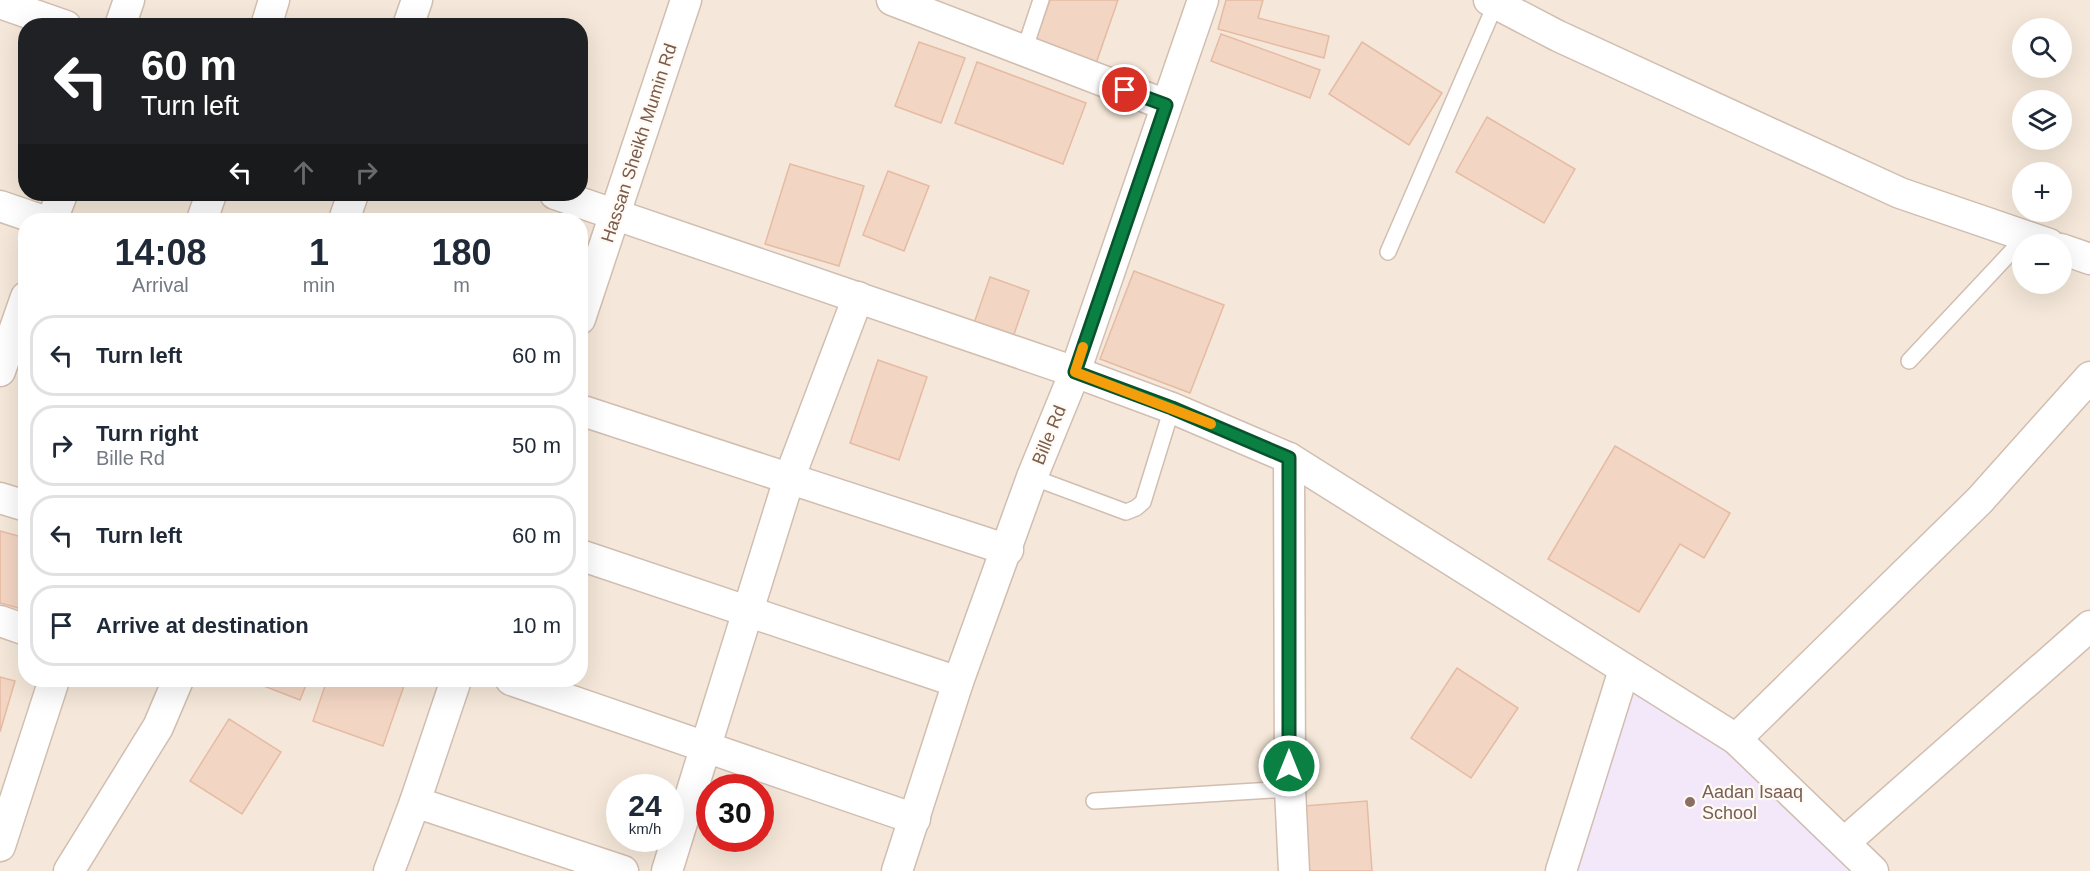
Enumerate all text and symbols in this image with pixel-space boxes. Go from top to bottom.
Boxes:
map controls [2012,18,2072,294]
button: search [2012,18,2072,78]
street label: Hassan Sheikh Mumin Rd [597,41,681,245]
icon: left [42,42,120,120]
text: 60 m [141,42,237,89]
pin [1099,64,1150,115]
icon: arrive [1108,73,1141,106]
button: layers [2012,90,2072,150]
text: Turn left [141,91,239,121]
icon: left [224,156,257,189]
icon: ahead [287,156,320,189]
icon: right [350,156,383,189]
button: + [2012,162,2072,222]
text: 14:08 [114,232,206,273]
text: 1 [309,232,329,273]
text: 180 [431,232,492,273]
button: − [2012,234,2072,294]
text: Arrival [132,274,189,296]
text: min [303,274,335,296]
text: m [453,274,470,296]
icon: left [45,339,78,372]
text: Turn left [96,343,182,368]
text: 60 m [512,343,561,368]
street label: Bille Rd [1028,402,1070,468]
text: Turn right [96,421,198,446]
icon: right [45,429,78,462]
text: 50 m [512,433,561,458]
text: Bille Rd [96,447,165,469]
icon: left [45,519,78,552]
text: Turn left [96,523,182,548]
text: 60 m [512,523,561,548]
icon: arrive [45,609,78,642]
text: Arrive at destination [96,613,309,638]
text: 10 m [512,613,561,638]
position arrow [1257,734,1321,798]
speed limit sign: 30 [696,774,774,852]
place label: Aadan Isaaq School [1702,782,1803,823]
text: 24 [628,789,662,822]
marker: Aadan Isaaq School [1683,795,1697,809]
text: km/h [629,820,661,837]

